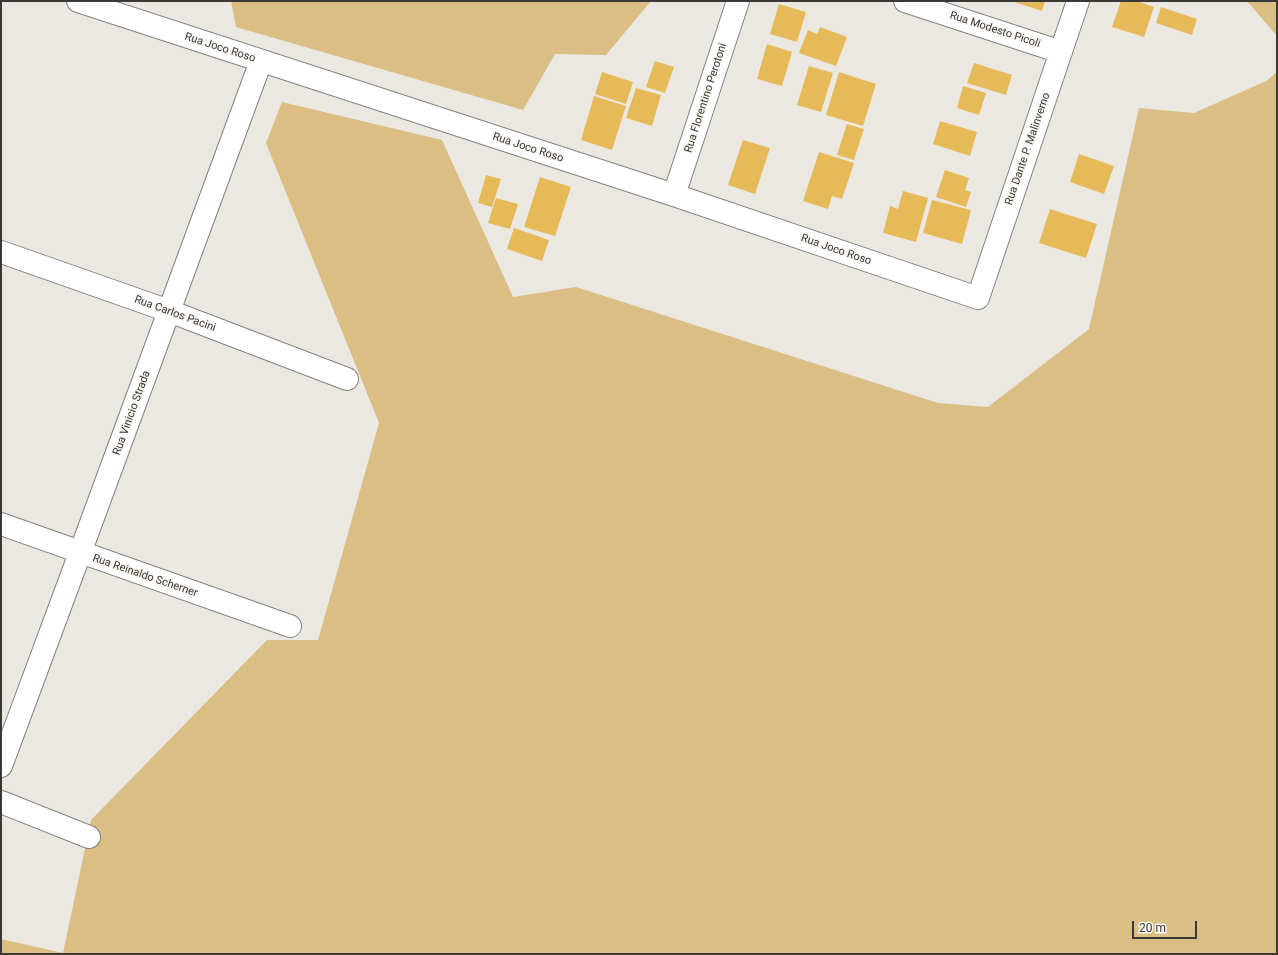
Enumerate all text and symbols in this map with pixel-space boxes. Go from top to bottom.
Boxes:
street label: Rua Modesto Picoli [948,9,1042,51]
street label: Rua Joco Roso [183,30,257,66]
street label: Rua Florentino Perotoni [682,41,730,155]
street label: Rua Dante P. Malinverno [1003,91,1053,207]
street label: Rua Joco Roso [491,130,565,166]
street label: Rua Joco Roso [799,232,873,268]
street label: Rua Carlos Pacini [132,293,218,335]
street label: Rua Vinicio Strada [111,369,153,457]
street label: Rua Reinaldo Scherner [91,552,199,600]
scale bar [1134,913,1199,939]
text: 20 m [1139,921,1166,935]

